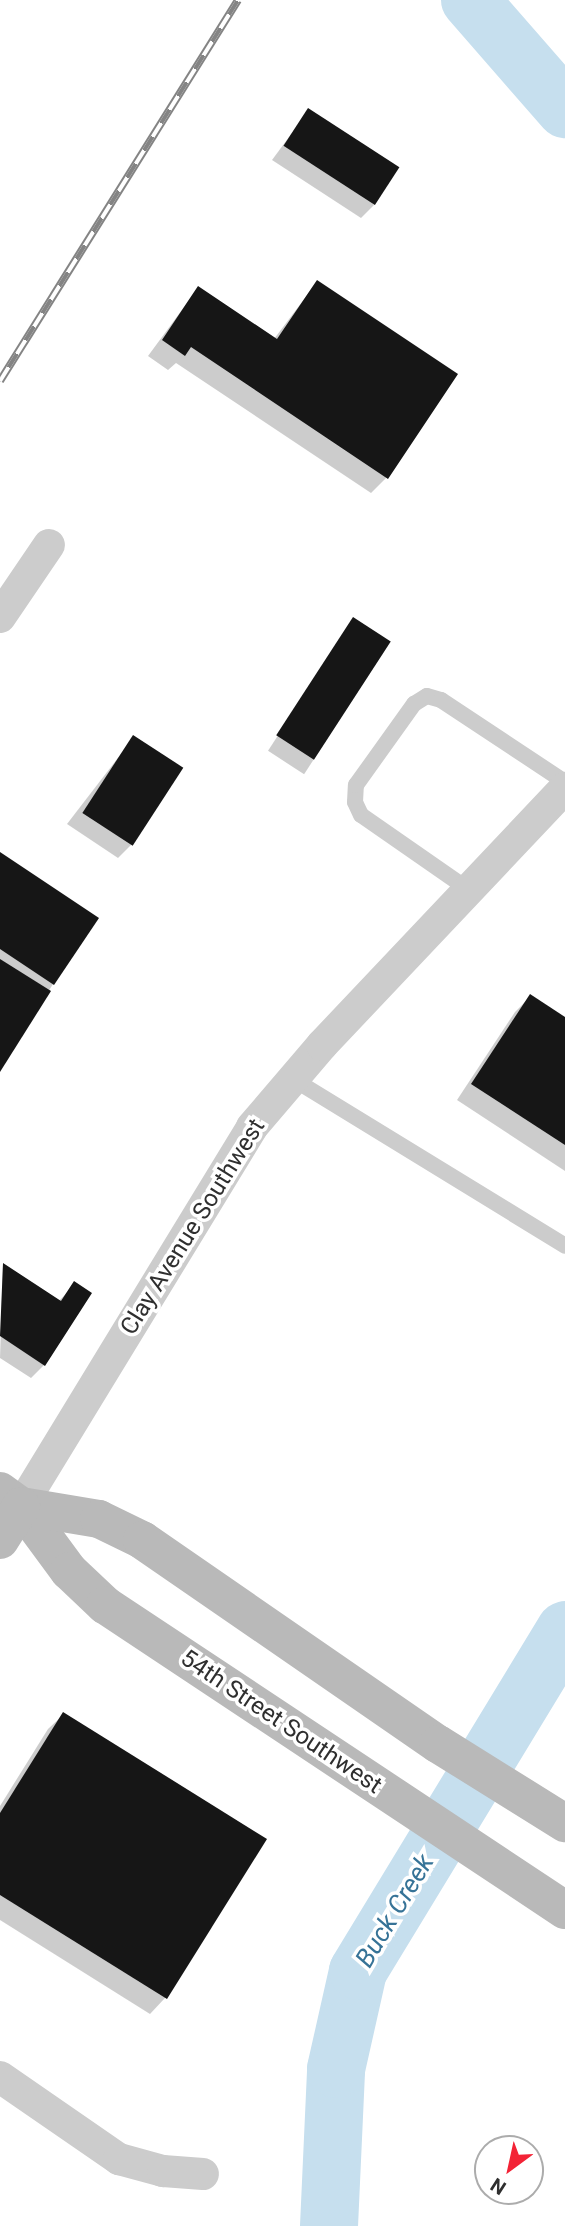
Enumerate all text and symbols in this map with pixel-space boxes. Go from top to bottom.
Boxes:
street label: Clay Avenue Southwest [115,1114,271,1340]
street label: 54th Street Southwest [175,1644,387,1800]
water label: Buck Creek [349,1849,441,1973]
north arrow [474,2135,544,2205]
text: N [486,2173,510,2200]

